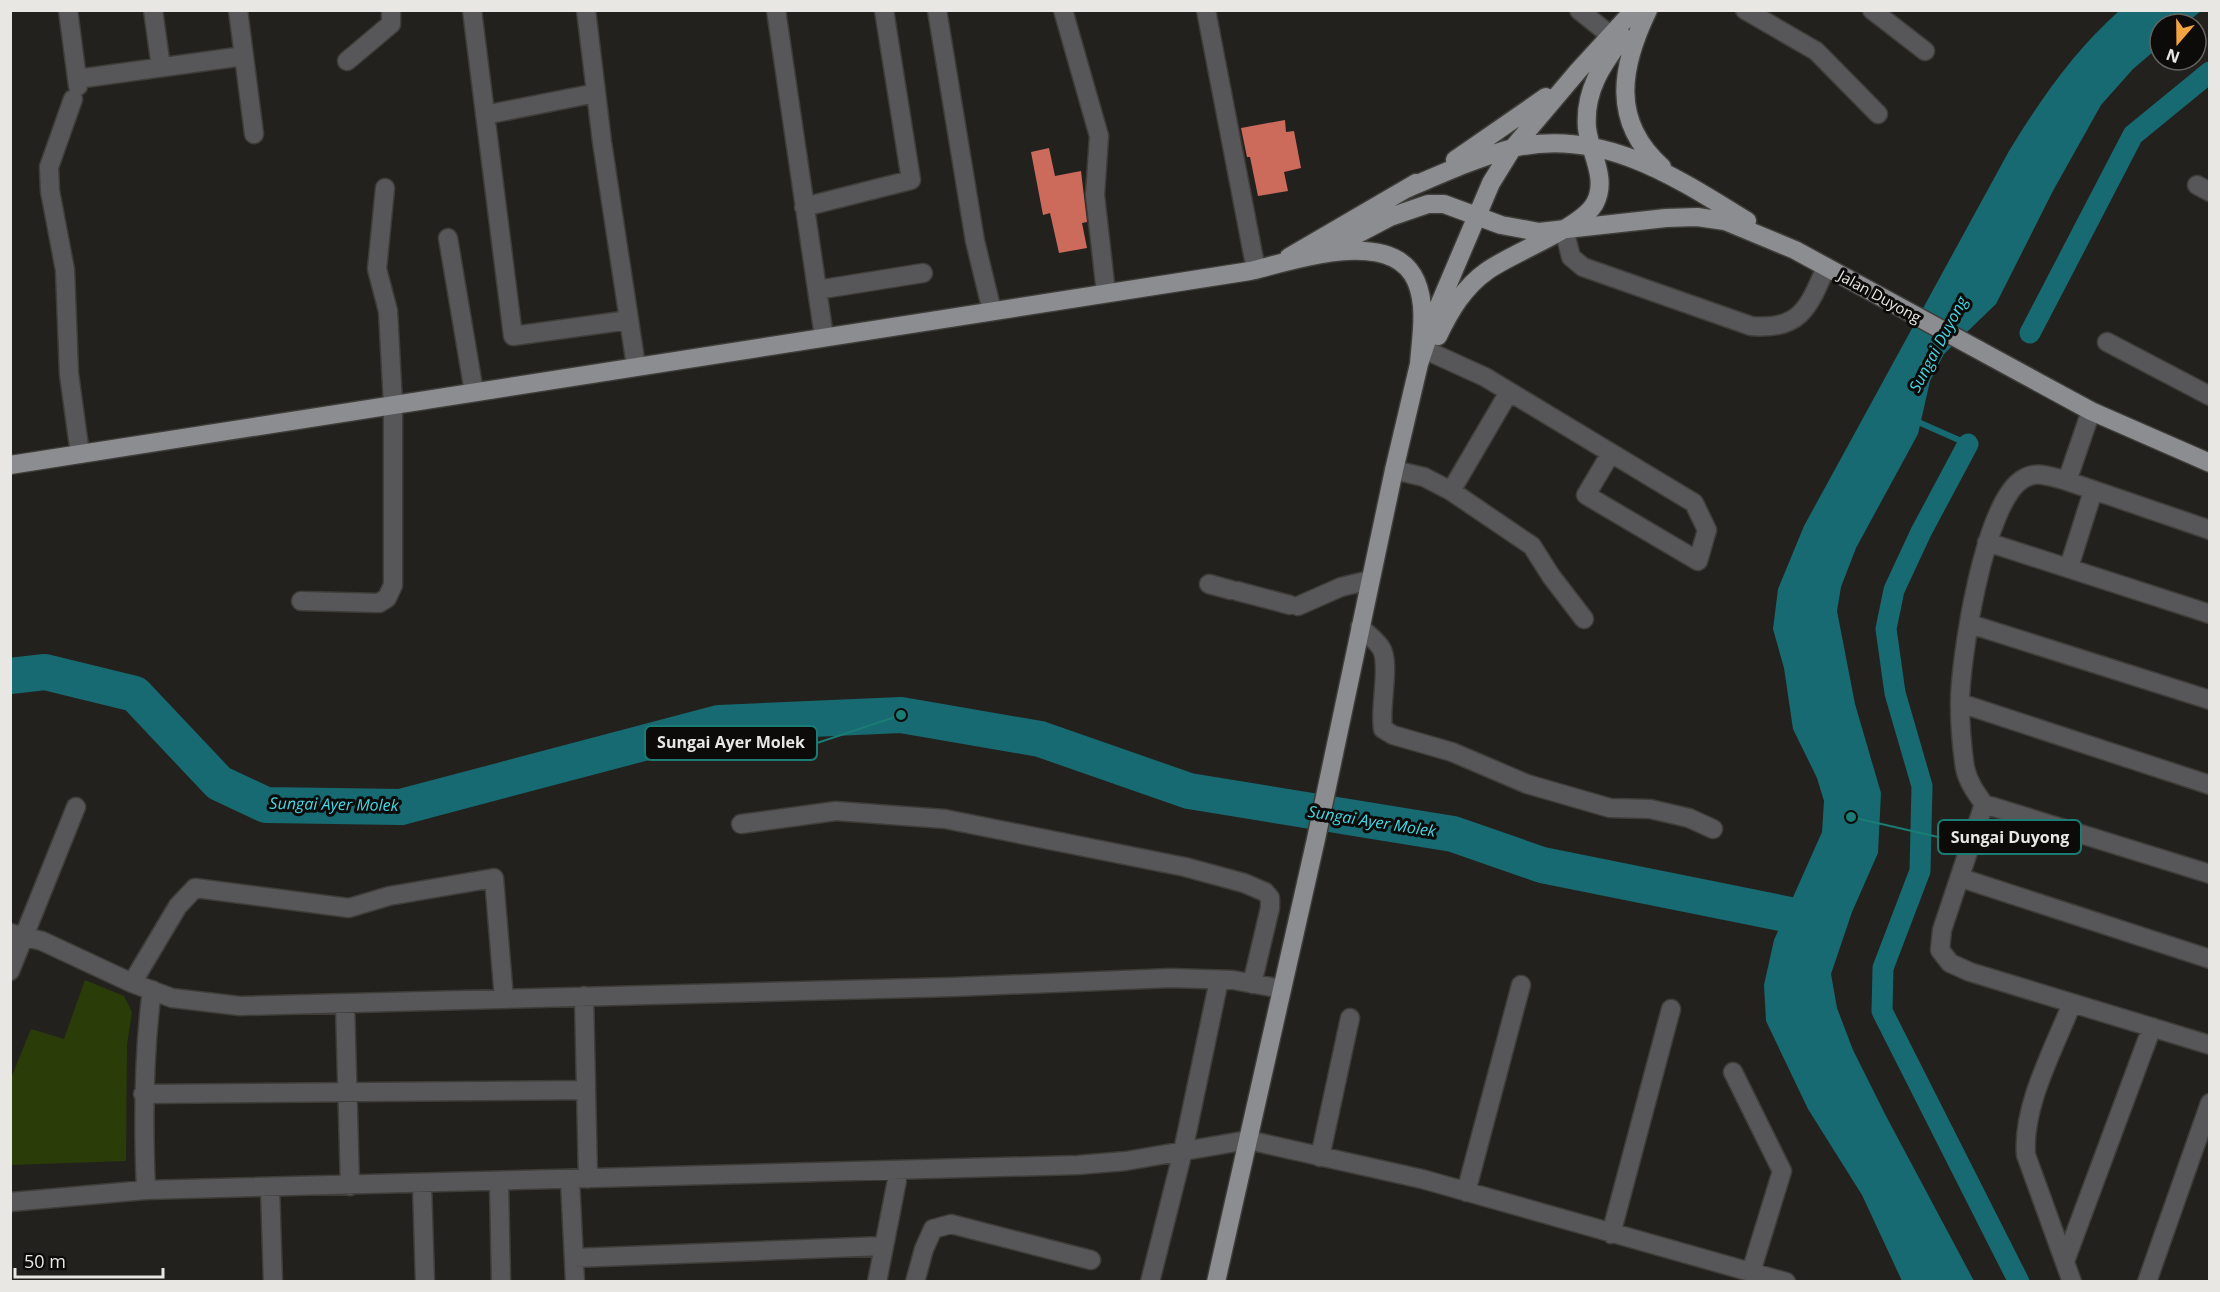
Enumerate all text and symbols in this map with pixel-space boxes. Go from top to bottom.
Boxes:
north arrow [2148,12,2208,72]
text: N [2163,44,2183,69]
street label: Jalan Duyong [1833,264,1925,327]
water label: Sungai Duyong [1903,291,1973,396]
callout: Sungai Ayer Molek [645,726,817,760]
text: Sungai Ayer Molek [657,731,805,753]
water label: Sungai Ayer Molek [269,792,400,816]
water label: Sungai Ayer Molek [1307,800,1439,842]
callout: Sungai Duyong [1938,820,2081,854]
text: Sungai Duyong [1951,826,2069,848]
scale bar [15,1241,164,1279]
text: 50 m [24,1249,66,1273]

